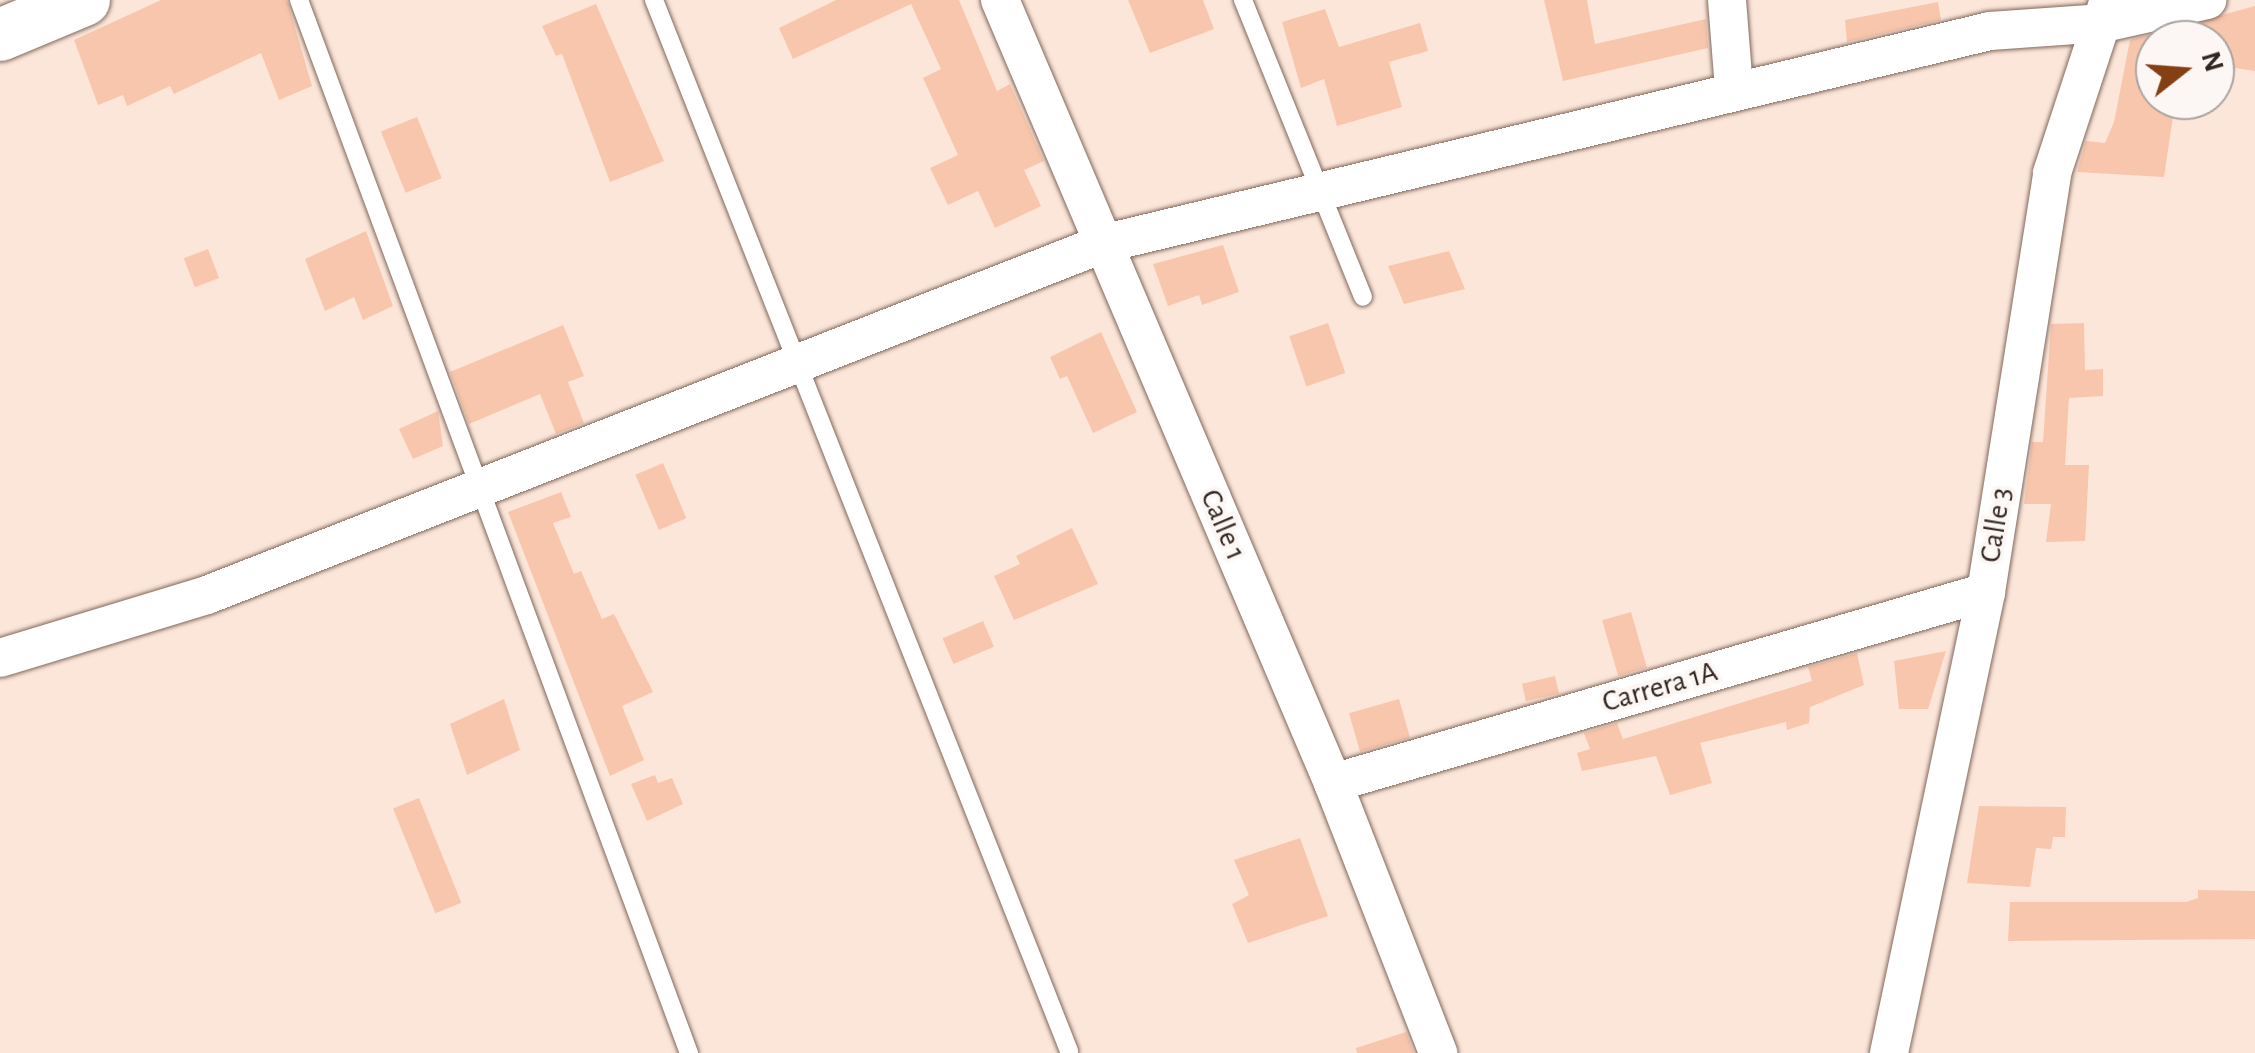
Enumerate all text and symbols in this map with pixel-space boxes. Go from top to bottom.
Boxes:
north arrow [2135,20,2235,120]
text: N [2196,48,2228,75]
street label: Calle 1 [1192,484,1254,566]
street label: Calle 3 [1972,485,2020,565]
street label: Carrera 1A [1598,653,1722,721]

